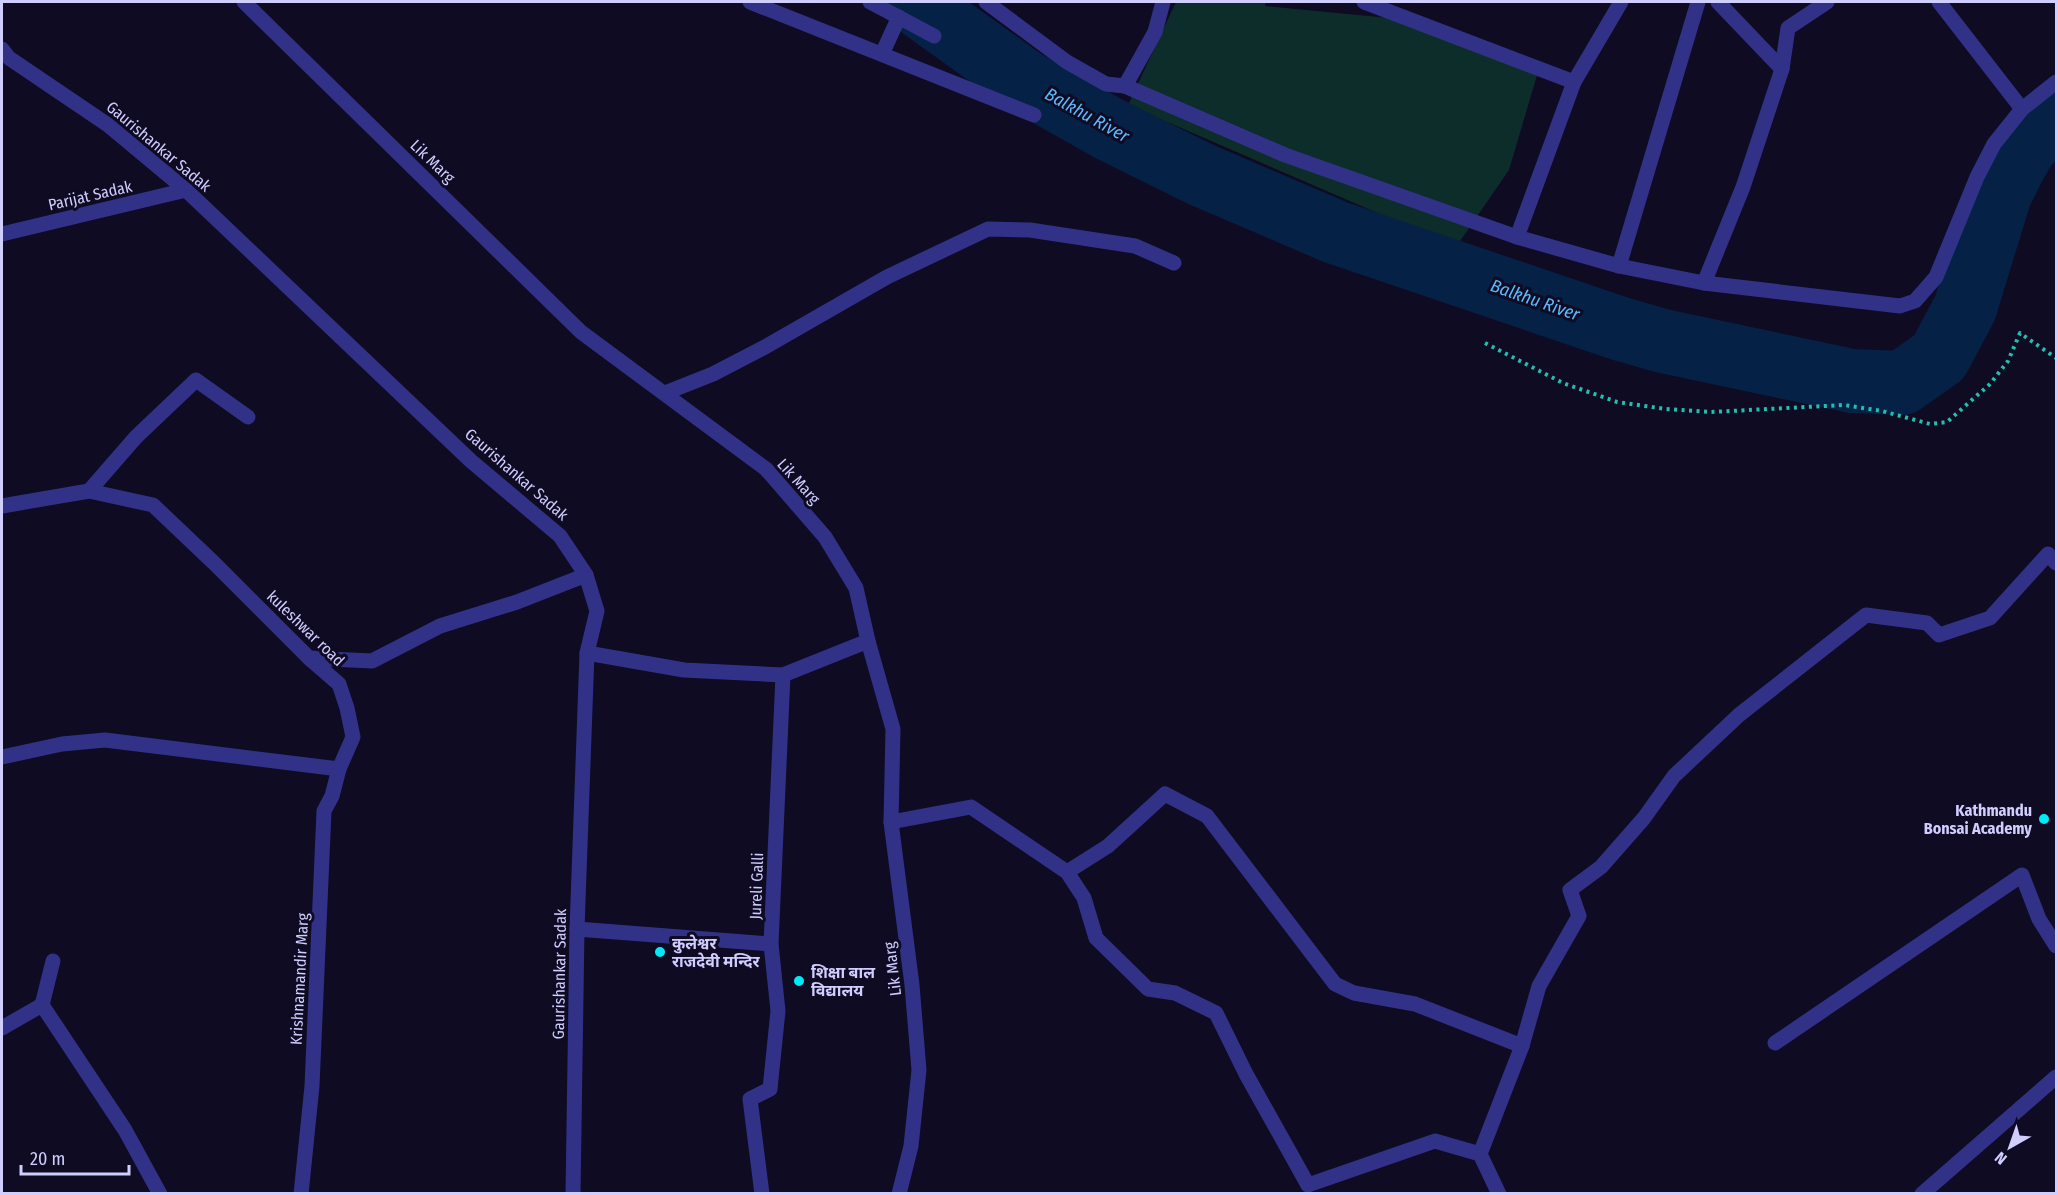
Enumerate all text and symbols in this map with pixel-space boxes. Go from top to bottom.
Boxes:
water label: Balkhu River [1041,83,1134,147]
street label: Gaurishankar Sadak [103,97,215,196]
street label: Lik Marg [406,136,459,187]
street label: Parijat Sadak [46,176,134,214]
water label: Balkhu River [1488,275,1583,326]
street label: Gaurishankar Sadak [461,424,573,525]
street label: Lik Marg [773,455,824,508]
street label: kuleshwar road [263,587,348,670]
place label: Kathmandu Bonsai Academy [1924,801,2032,838]
marker: Kathmandu Bonsai Academy [2037,812,2051,826]
street label: Jureli Galli [746,852,767,920]
street label: Gaurishankar Sadak [549,908,570,1039]
street label: Krishnamandir Marg [287,912,312,1046]
place label: कुलेश्वर राजदेवी मन्दिर [672,934,760,971]
street label: Lik Marg [880,940,905,997]
marker: कुलेश्वर राजदेवी मन्दिर [653,945,667,959]
place label: शिक्षा बाल विद्यालय [811,963,876,1000]
marker: शिक्षा बाल विद्यालय [792,974,806,988]
north arrow [1980,1117,2040,1177]
scale bar [21,1138,129,1176]
text: 20 m [30,1148,65,1170]
text: N [1991,1148,2010,1168]

